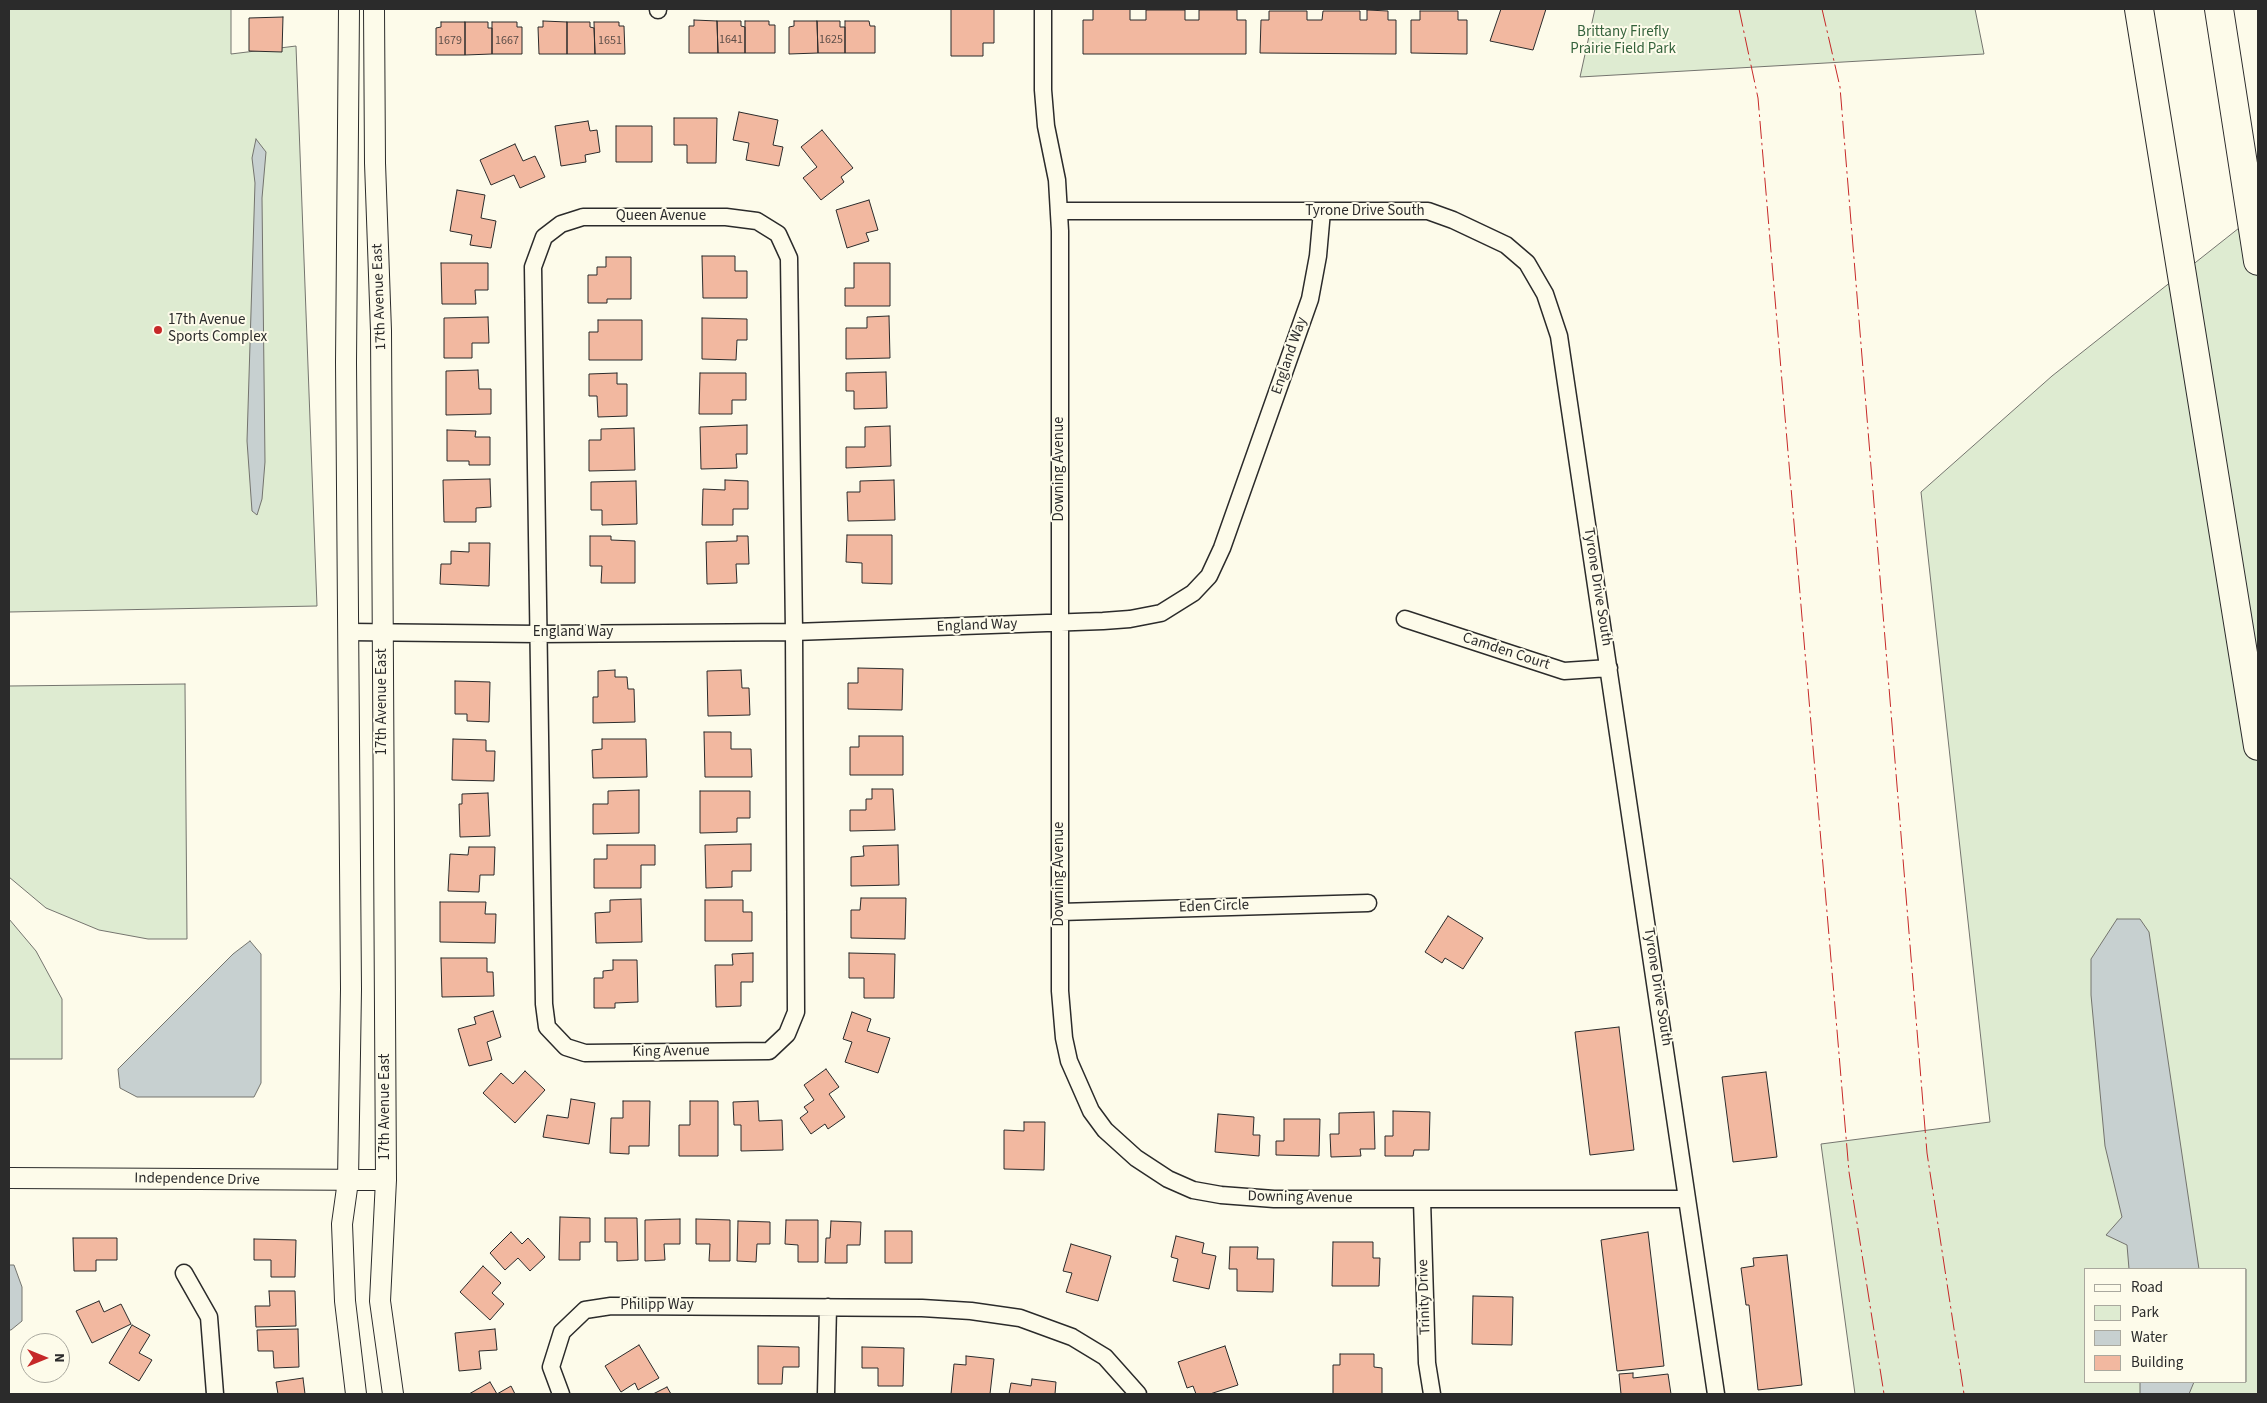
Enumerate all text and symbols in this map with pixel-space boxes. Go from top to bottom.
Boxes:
park label: Brittany Firefly Prairie Field Park [1570,24,1676,59]
house number: 1641 [719,33,743,47]
house number: 1625 [819,33,843,47]
house number: 1679 [438,34,462,48]
house number: 1667 [495,34,519,48]
house number: 1651 [598,34,622,48]
street label: Tyrone Drive South [1305,203,1425,221]
street label: Queen Avenue [616,208,706,226]
street label: 17th Avenue East [369,243,391,351]
place label: 17th Avenue Sports Complex [168,312,267,347]
street label: England Way [1268,315,1312,397]
marker: 17th Avenue Sports Complex [152,324,164,336]
street label: Downing Avenue [1051,417,1069,521]
street label: Tyrone Drive South [1579,527,1615,647]
street label: England Way [936,616,1018,636]
street label: England Way [533,624,613,642]
street label: Camden Court [1460,629,1552,675]
street label: 17th Avenue East [374,649,392,755]
street label: Downing Avenue [1051,822,1069,926]
street label: Eden Circle [1179,897,1249,917]
street label: Tyrone Drive South [1639,927,1675,1047]
street label: King Avenue [632,1042,710,1062]
street label: 17th Avenue East [377,1054,395,1160]
street label: Independence Drive [134,1170,260,1190]
street label: Downing Avenue [1247,1188,1353,1208]
street label: Trinity Drive [1415,1259,1435,1335]
legend [2084,1268,2247,1383]
text: Road [2131,1277,2163,1298]
street label: Philipp Way [620,1297,694,1315]
text: Park [2131,1302,2159,1323]
text: Water [2131,1327,2167,1348]
north arrow [20,1333,70,1383]
text: Building [2131,1352,2183,1373]
text: N [49,1353,69,1363]

